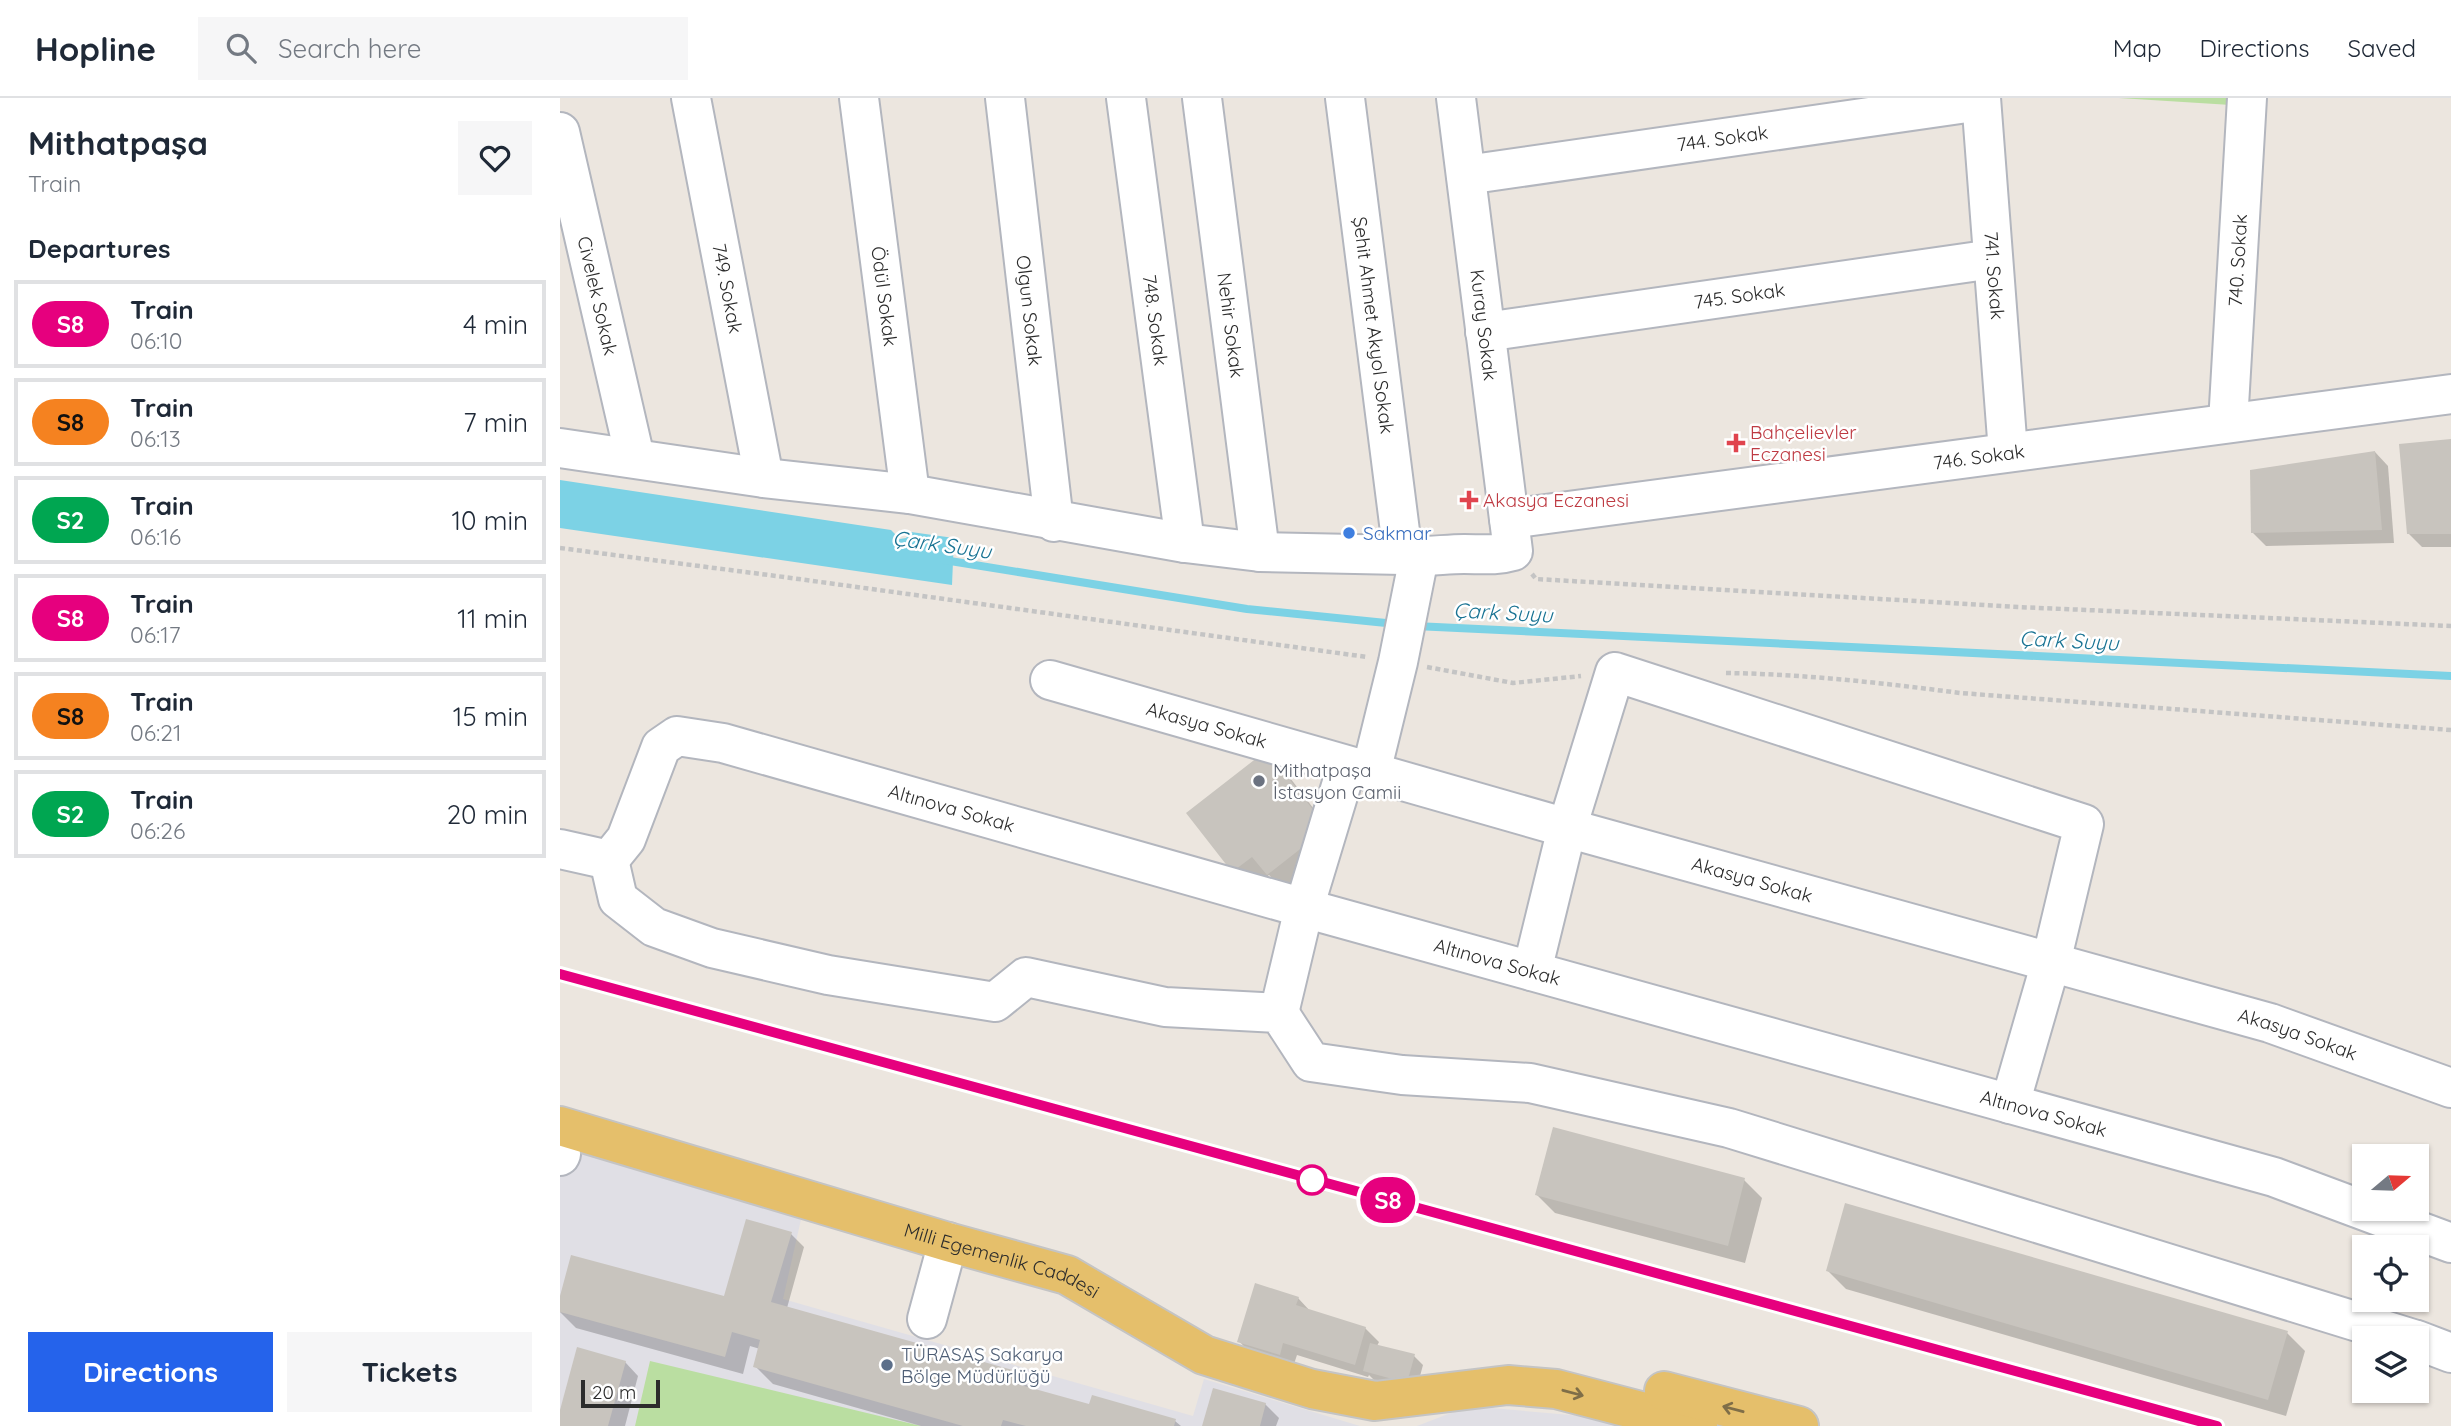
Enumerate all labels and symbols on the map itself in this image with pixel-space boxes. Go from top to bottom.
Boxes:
street label: 744. Sokak [1675,120,1769,157]
street label: 740. Sokak [2223,213,2252,307]
street label: Şehit Ahmet Akyol Sokak [1348,215,1400,435]
street label: 741. Sokak [1979,230,2010,321]
street label: Civelek Sokak [572,234,623,358]
street label: 749. Sokak [707,242,748,336]
street label: Ödül Sokak [866,245,903,348]
street label: Olgun Sokak [1011,254,1048,367]
street label: Kuray Sokak [1465,268,1503,382]
street label: Nehir Sokak [1212,271,1250,379]
street label: 748. Sokak [1138,273,1173,367]
street label: 745. Sokak [1692,277,1786,314]
place label: Bahçelievler Eczanesi [1750,420,1857,466]
marker: Bahçelievler Eczanesi [1728,435,1744,451]
street label: 746. Sokak [1932,439,2026,475]
place label: Akasya Eczanesi [1483,488,1629,512]
marker: Akasya Eczanesi [1461,492,1477,508]
place label: Sakmar [1363,521,1432,545]
water label: Çark Suyu [891,524,994,564]
marker: Sakmar [1341,525,1357,541]
water label: Çark Suyu [1453,596,1554,628]
water label: Çark Suyu [2019,624,2120,656]
street label: Akasya Sokak [1144,696,1270,753]
place label: Mithatpaşa İstasyon Camii [1273,758,1401,804]
marker: Mithatpaşa İstasyon Camii [1251,773,1267,789]
street label: Altınova Sokak [886,779,1017,837]
street label: Akasya Sokak [1689,851,1815,908]
street label: Altınova Sokak [1431,933,1563,991]
street label: Akasya Sokak [2236,1003,2360,1065]
street label: Altınova Sokak [1978,1084,2110,1142]
north arrow [2352,1144,2429,1222]
unlabelled marker [1297,1165,1327,1195]
line badge: S8 [1356,1177,1420,1223]
street label: Milli Egemenlik Caddesi [901,1218,1104,1303]
place label: TÜRASAŞ Sakarya Bölge Müdürlüğü [901,1342,1063,1388]
marker: TÜRASAŞ Sakarya Bölge Müdürlüğü [879,1357,895,1373]
scale bar [581,1377,660,1409]
one-way arrow [1561,1387,1584,1400]
one-way arrow [1722,1402,1745,1415]

